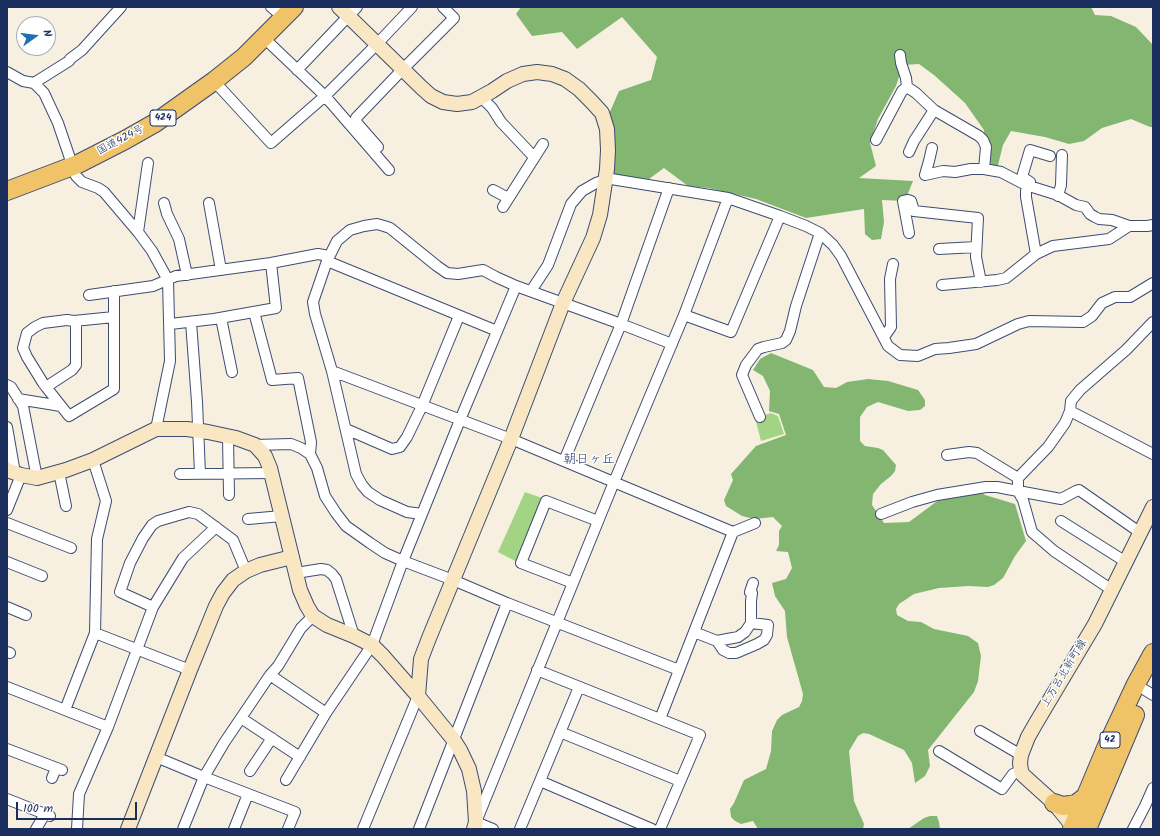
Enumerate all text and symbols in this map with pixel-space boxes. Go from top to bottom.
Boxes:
north arrow [16,16,56,56]
text: N [37,28,56,39]
road number: 424 [150,110,176,126]
street label: 国道424号 [95,123,147,159]
district label: 朝日ヶ丘 [563,453,615,469]
street label: 上万呂北新町線 [1040,638,1090,710]
road number: 42 [1100,732,1120,748]
scale bar [18,794,139,820]
text: 100 m [23,799,53,818]

